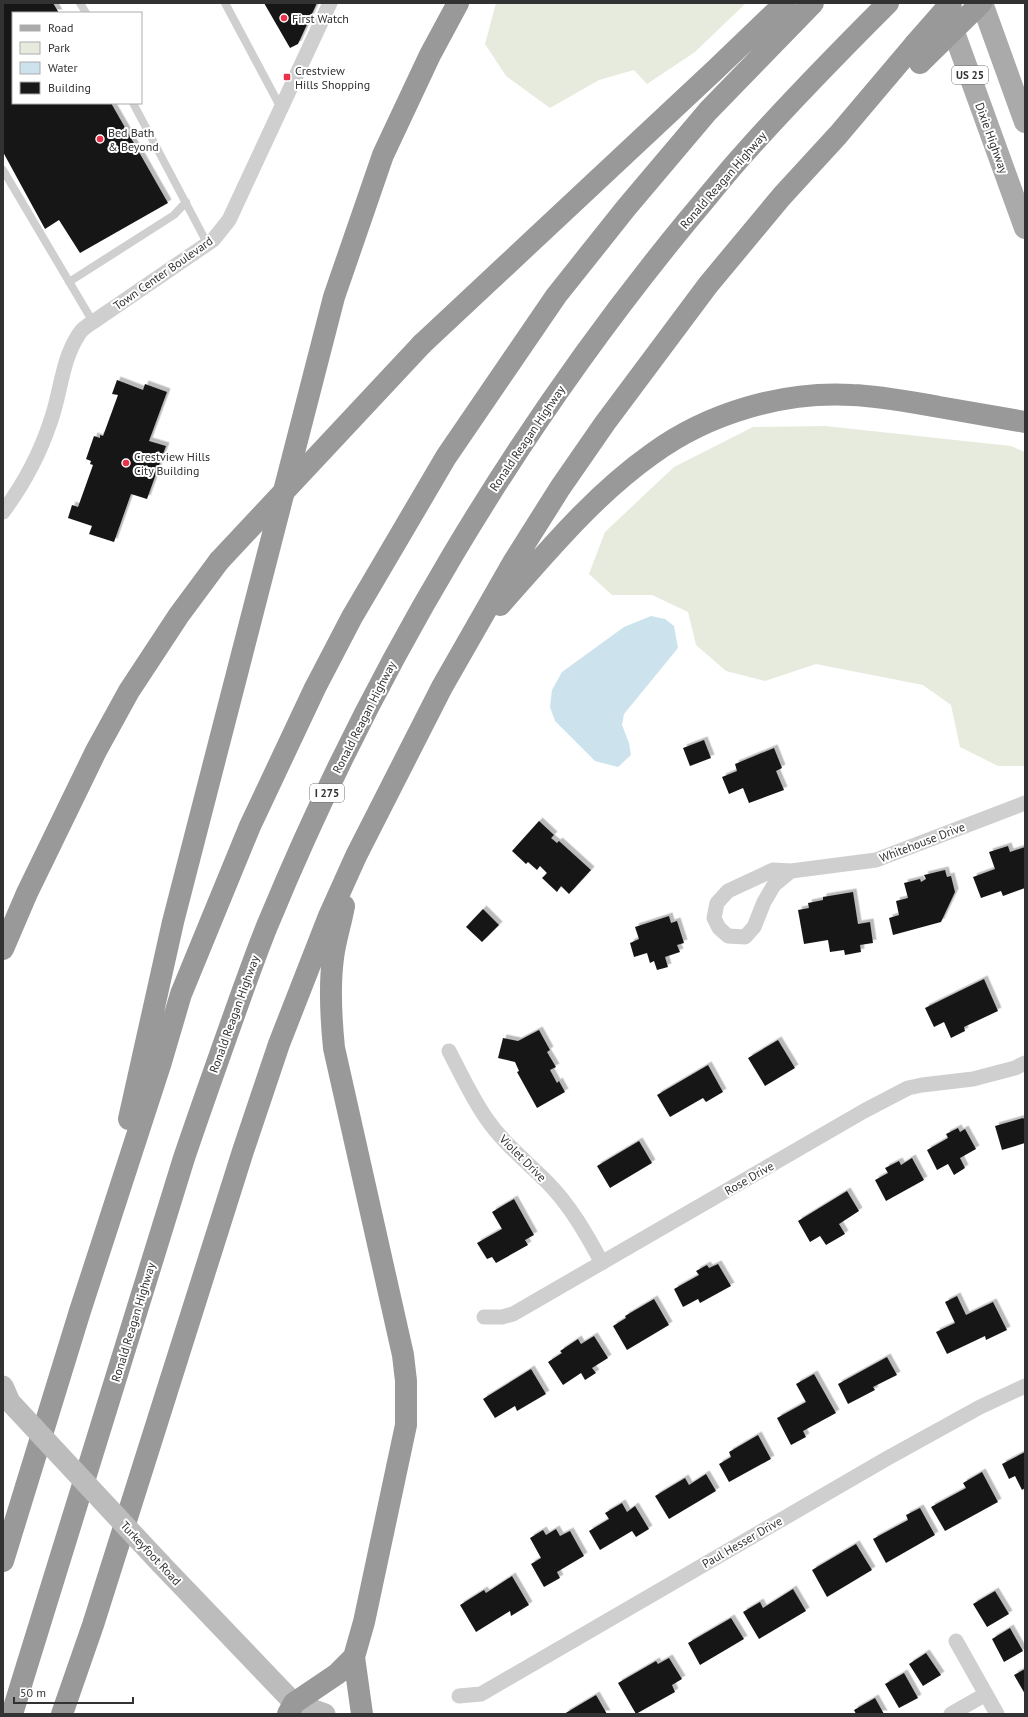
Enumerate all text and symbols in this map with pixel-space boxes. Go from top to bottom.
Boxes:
place label: First Watch [292,11,349,26]
legend [12,12,142,104]
marker: First Watch [279,13,289,23]
text: Road [48,20,73,35]
text: Park [48,40,70,55]
text: Water [48,60,78,75]
place label: Crestview Hills Shopping [295,63,370,92]
road number: US 25 [952,66,988,84]
marker: Crestview Hills Shopping [282,72,292,82]
text: Building [48,80,91,95]
street label: Dixie Highway [972,100,1012,176]
place label: Bed Bath & Beyond [108,125,159,154]
street label: Ronald Reagan Highway [677,128,770,232]
marker: Bed Bath & Beyond [95,134,105,144]
street label: Town Center Boulevard [110,233,216,313]
street label: Ronald Reagan Highway [486,382,568,494]
place label: Crestview Hills City Building [134,449,210,478]
marker: Crestview Hills City Building [121,458,131,468]
street label: Ronald Reagan Highway [329,658,399,776]
road number: I 275 [310,784,344,802]
street label: Whitehouse Drive [877,819,967,865]
street label: Ronald Reagan Highway [206,953,262,1075]
street label: Violet Drive [496,1131,550,1185]
street label: Rose Drive [722,1158,776,1198]
street label: Ronald Reagan Highway [108,1260,158,1384]
street label: Paul Hesser Drive [699,1513,785,1571]
street label: Turkeyfoot Road [117,1518,185,1588]
scale bar [14,1679,133,1705]
text: 50 m [20,1685,46,1700]

